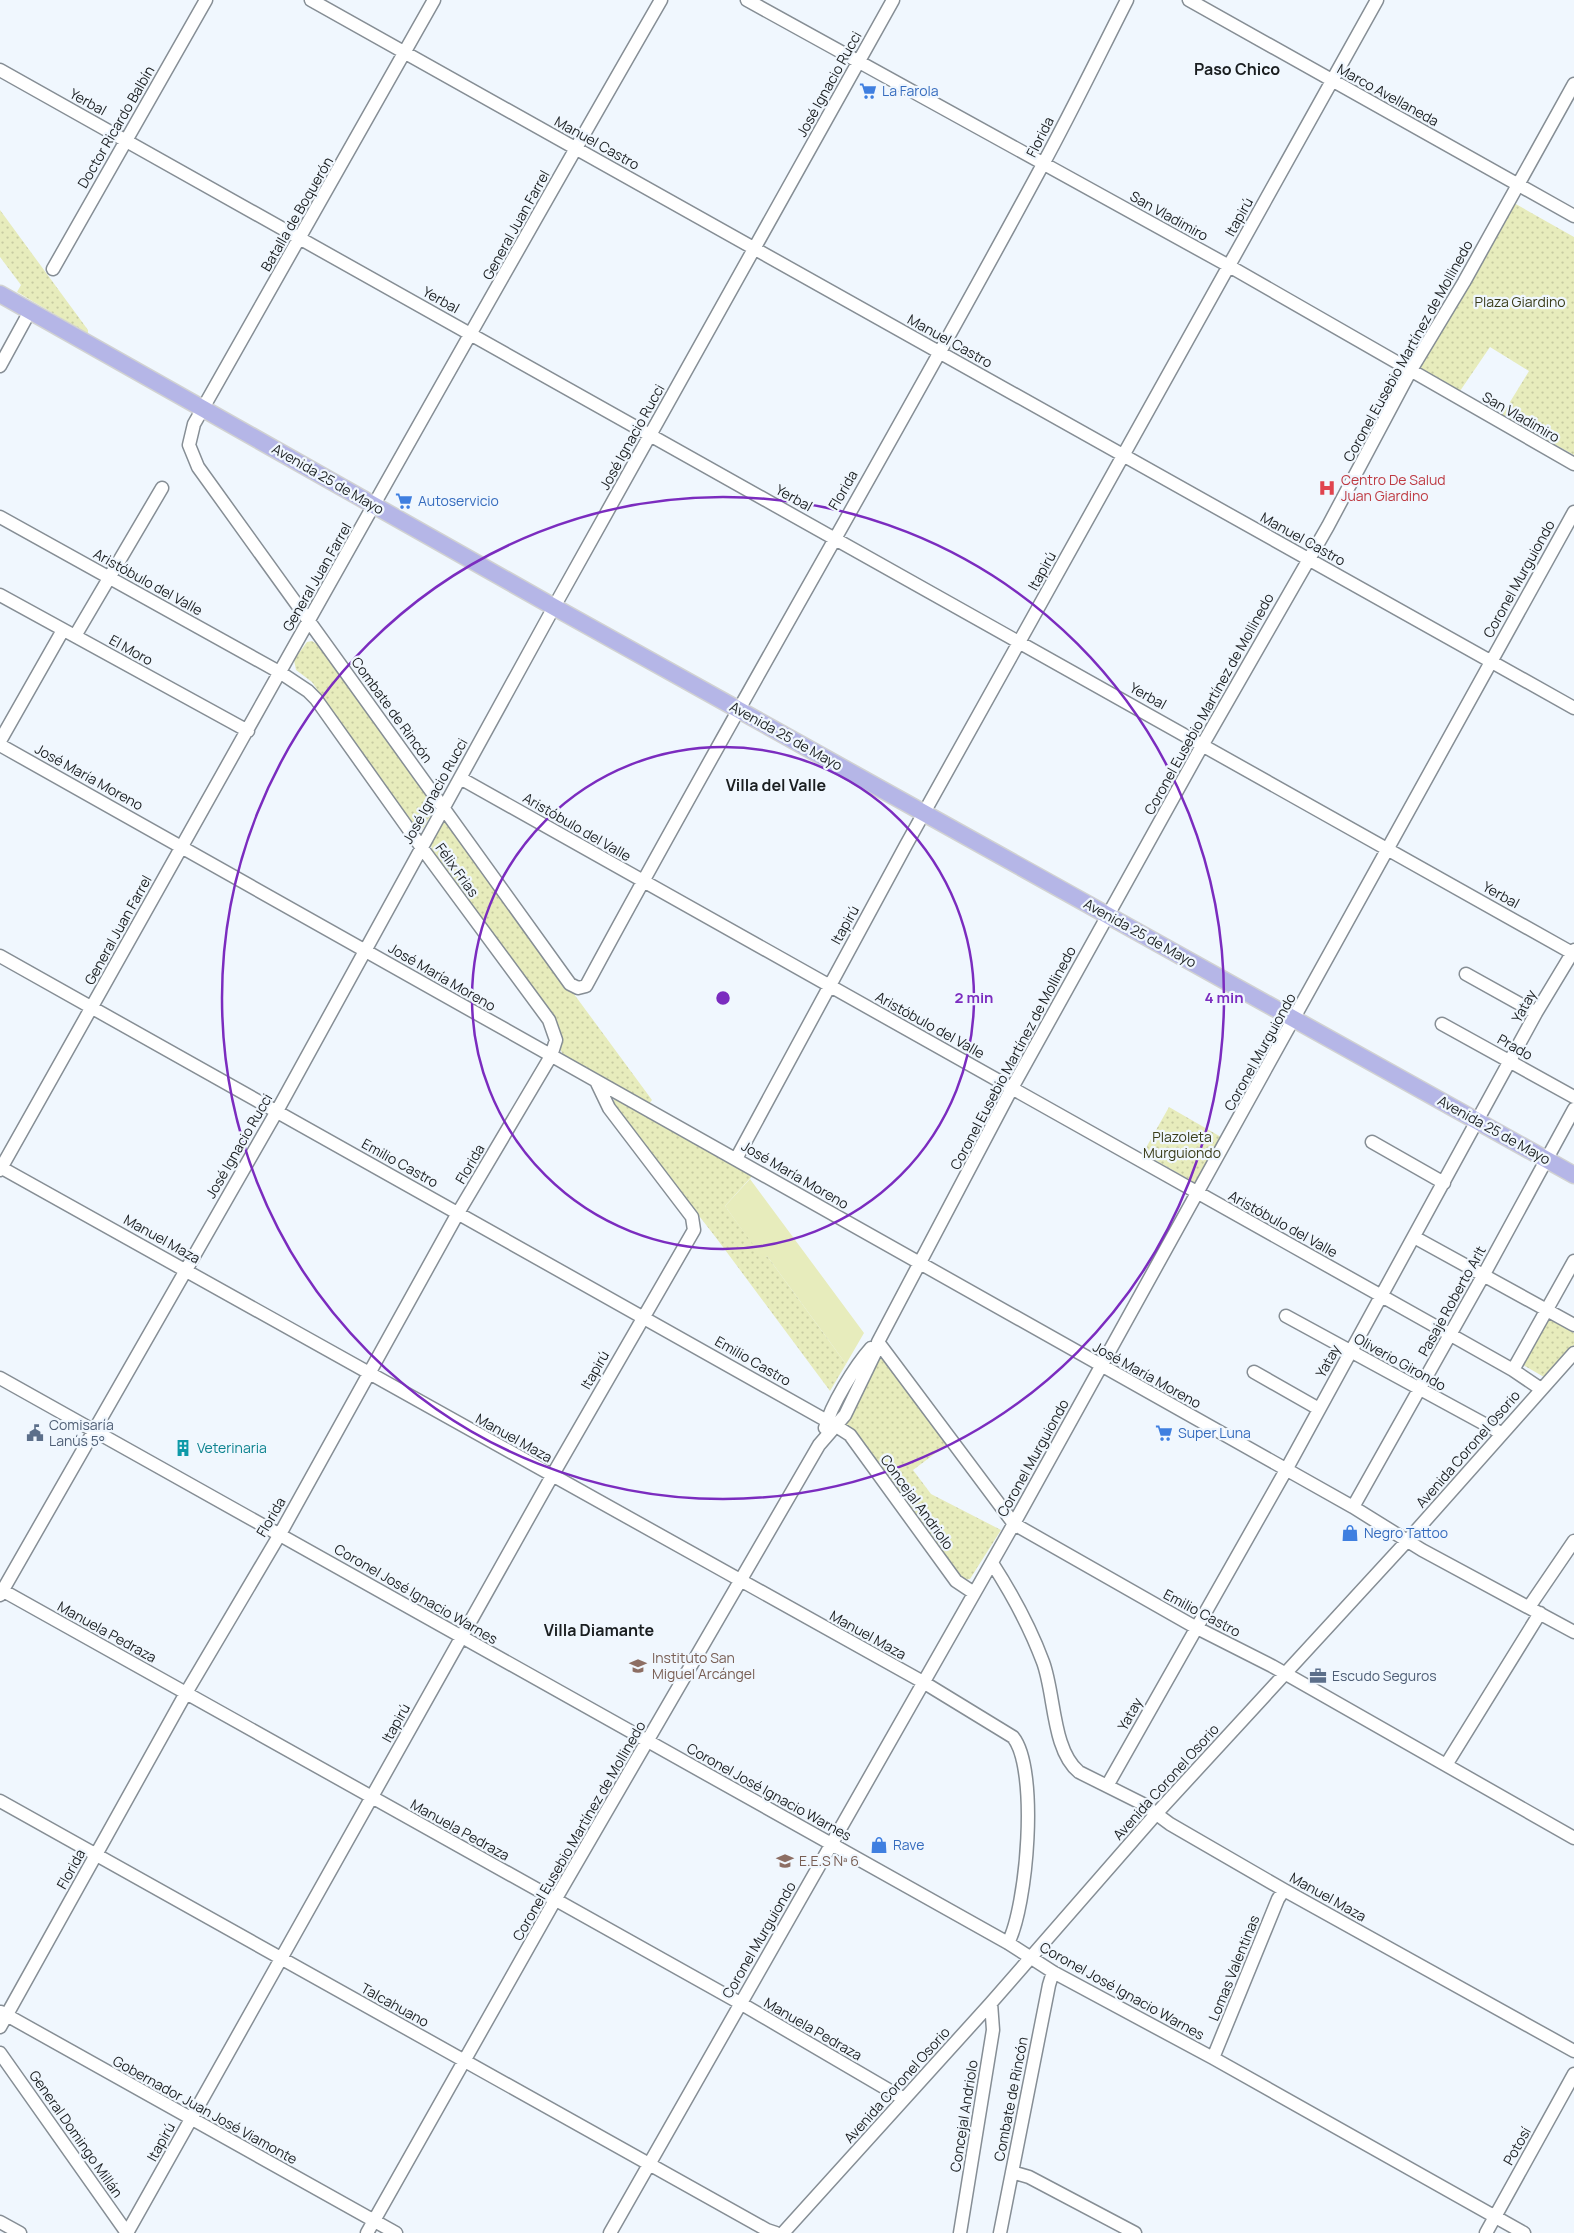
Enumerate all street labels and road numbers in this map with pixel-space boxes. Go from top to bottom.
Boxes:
street label: José Ignacio Rucci [792,28,865,140]
street label: Marco Avellaneda [1334,59,1442,130]
street label: Doctor Ricardo Balbín [73,62,158,191]
street label: Yerbal [66,84,110,119]
street label: Manuel Castro [551,111,643,174]
street label: Florida [1021,113,1058,160]
street label: Batalla de Boquerón [256,153,337,274]
street label: General Juan Farrel [478,167,554,283]
street label: San Vladimiro [1127,186,1212,245]
street label: Itapirú [1220,194,1257,240]
street label: Coronel Eusebio Martínez de Mollinedo [1338,236,1477,465]
street label: Yerbal [419,282,463,317]
street label: Manuel Castro [904,309,996,372]
street label: José Ignacio Rucci [595,381,668,493]
street label: San Vladimiro [1479,387,1564,446]
street label: Avenida 25 de Mayo [269,439,388,518]
street label: Florida [824,466,862,513]
street label: Yerbal [772,480,816,515]
street label: Manuel Castro [1257,507,1349,570]
street label: Coronel Murguiondo [1478,516,1559,641]
street label: General Juan Farrel [278,519,355,635]
street label: Aristóbulo del Valle [90,544,206,619]
street label: Itapirú [1023,548,1060,594]
street label: Coronel Eusebio Martínez de Mollinedo [1139,589,1278,818]
street label: El Moro [106,630,157,669]
street label: Combate de Rincón [348,653,437,766]
street label: Yerbal [1126,678,1170,713]
street label: Avenida 25 de Mayo [726,697,846,774]
street label: José Ignacio Rucci [398,735,471,847]
street label: José María Moreno [32,739,147,814]
street label: Aristóbulo del Valle [520,788,635,865]
street label: Félix Frias [431,839,483,900]
street label: General Juan Farrel [80,872,156,988]
street label: Yerbal [1479,877,1523,912]
street label: Avenida 25 de Mayo [1080,894,1200,971]
street label: Itapirú [826,902,863,948]
street label: José María Moreno [385,938,499,1015]
street label: Coronel Eusebio Martínez de Mollinedo [945,943,1080,1173]
street label: Yatay [1507,985,1541,1026]
street label: Aristóbulo del Valle [872,987,988,1062]
street label: Coronel Murguiondo [1219,989,1300,1114]
street label: Prado [1494,1029,1536,1064]
street label: José Ignacio Rucci [201,1090,276,1202]
street label: Avenida 25 de Mayo [1434,1091,1554,1168]
street label: Emilio Castro [359,1134,442,1191]
street label: José María Moreno [738,1136,852,1213]
street label: Florida [451,1140,489,1187]
street label: Aristóbulo del Valle [1225,1186,1341,1261]
street label: Manuel Maza [121,1210,204,1267]
street label: Pasaje Roberto Arlt [1413,1242,1490,1359]
street label: Oliverio Girondo [1351,1328,1450,1395]
street label: Emilio Castro [712,1331,795,1390]
street label: José María Moreno [1090,1337,1205,1412]
street label: Yatay [1311,1340,1345,1381]
street label: Itapirú [576,1347,613,1393]
street label: Avenida Coronel Osorio [1411,1386,1524,1511]
street label: Coronel Murguiondo [992,1395,1073,1520]
street label: Manuel Maza [473,1409,556,1466]
street label: Concejal Andriolo [876,1450,958,1553]
street label: Florida [252,1493,290,1540]
street label: Coronel José Ignacio Warnes [331,1539,501,1648]
street label: Emilio Castro [1160,1584,1244,1641]
street label: Manuela Pedraza [54,1596,160,1667]
street label: Manuel Maza [827,1606,910,1663]
street label: Yatay [1113,1693,1147,1734]
street label: Itapirú [377,1700,414,1746]
street label: Coronel Eusebio Martínez de Mollinedo [508,1717,649,1944]
street label: Avenida Coronel Osorio [1108,1720,1223,1844]
street label: Coronel José Ignacio Warnes [683,1738,855,1845]
street label: Manuela Pedraza [407,1794,513,1865]
street label: Florida [52,1845,89,1892]
street label: Manuel Maza [1287,1868,1370,1925]
street label: Coronel Murguiondo [717,1878,800,2002]
street label: Lomas Valentinas [1204,1912,1263,2024]
street label: Coronel José Ignacio Warnes [1036,1937,1208,2044]
street label: Talcahuano [358,1978,433,2031]
street label: Manuela Pedraza [761,1993,866,2064]
street label: Avenida Coronel Osorio [839,2023,954,2147]
street label: Combate de Rincón [989,2035,1032,2163]
street label: Gobernador Juan José Viamonte [110,2051,301,2168]
street label: Concejal Andriolo [945,2059,982,2173]
street label: General Domingo Millán [25,2066,128,2201]
street label: Itapirú [142,2119,179,2165]
street label: Potosí [1498,2123,1535,2168]

